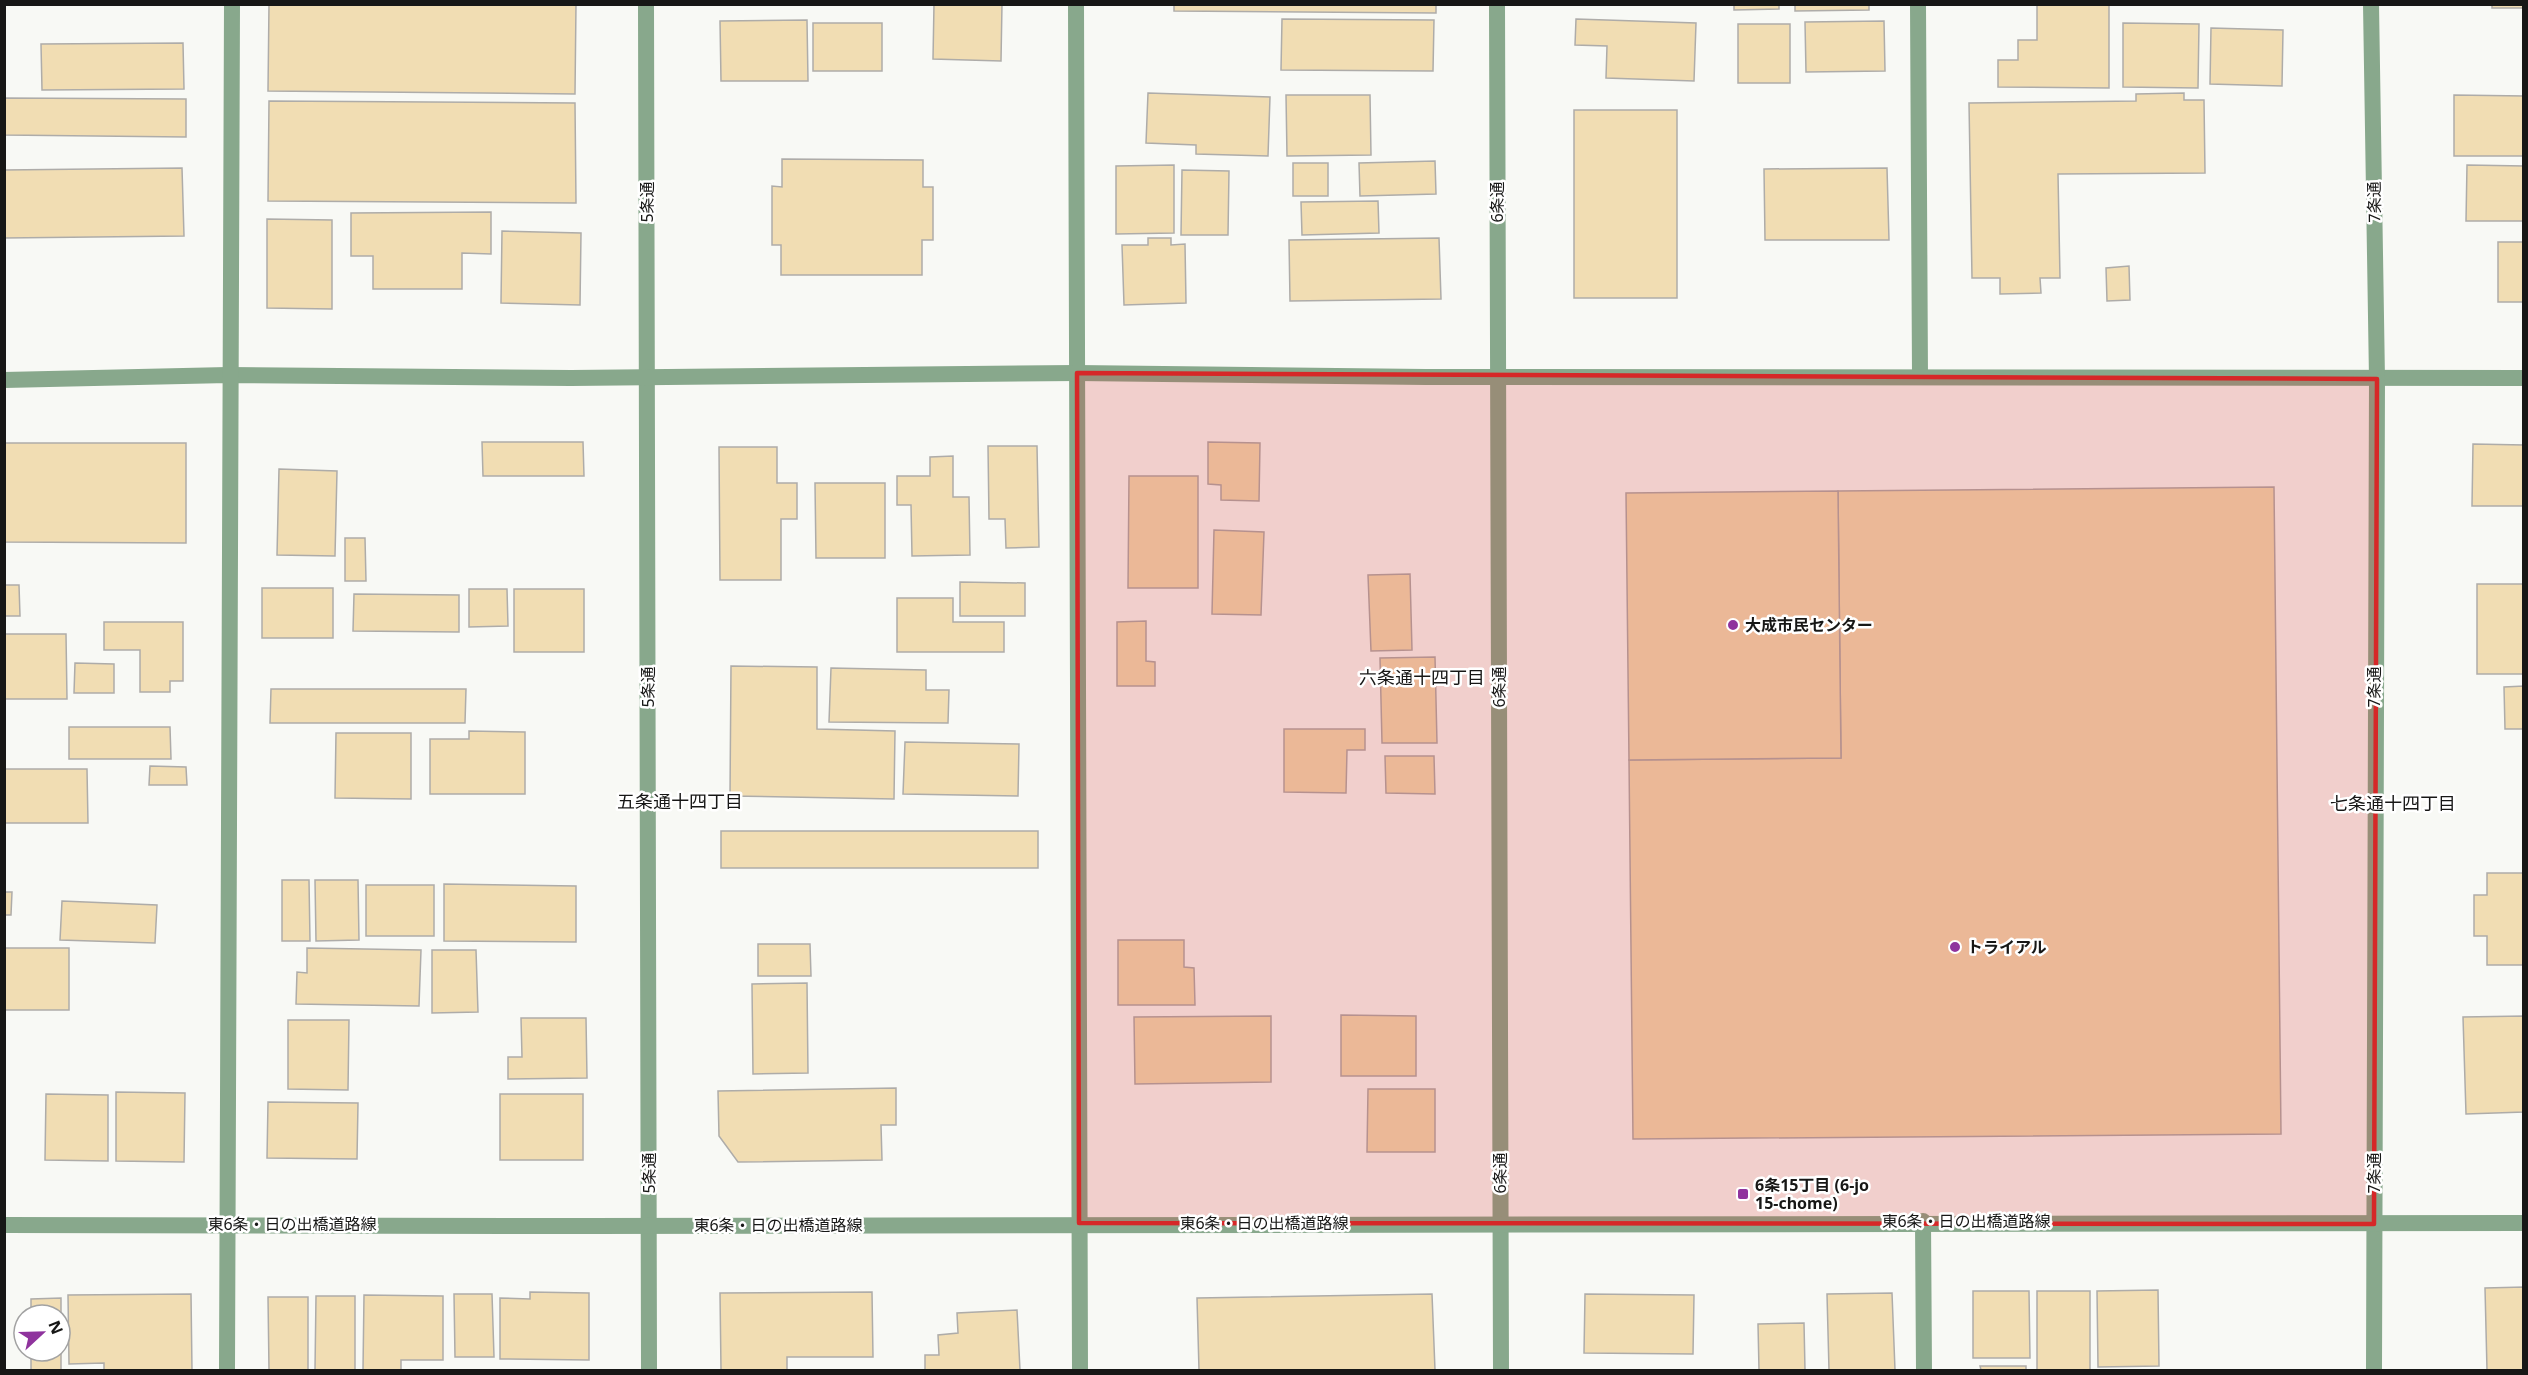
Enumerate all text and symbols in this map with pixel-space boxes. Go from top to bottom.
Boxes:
street label: 5条通 [636,181,658,223]
street label: 6条通 [1486,181,1508,223]
street label: 7条通 [2363,181,2385,223]
place label: 大成市民センター [1745,614,1873,636]
marker: 大成市民センター [1726,618,1740,632]
district label: 六条通十四丁目 [1359,665,1485,689]
street label: 5条通 [637,666,659,708]
street label: 6条通 [1488,666,1510,708]
street label: 7条通 [2363,666,2385,708]
district label: 五条通十四丁目 [617,789,743,813]
district label: 七条通十四丁目 [2330,791,2456,815]
place label: トライアル [1967,936,2047,958]
marker: トライアル [1948,940,1962,954]
street label: 5条通 [638,1152,660,1194]
street label: 6条通 [1489,1152,1511,1194]
street label: 7条通 [2363,1152,2385,1194]
place label: 6条15丁目 (6-jo 15-chome) [1755,1174,1869,1214]
marker: 6条15丁目 (6-jo 15-chome) [1736,1187,1750,1201]
street label: 東6条・日の出橋道路線 [1881,1210,2051,1232]
street label: 東6条・日の出橋道路線 [1179,1212,1349,1234]
street label: 東6条・日の出橋道路線 [207,1213,377,1235]
street label: 東6条・日の出橋道路線 [693,1214,863,1236]
north arrow [12,1303,72,1363]
text: N [43,1317,69,1338]

